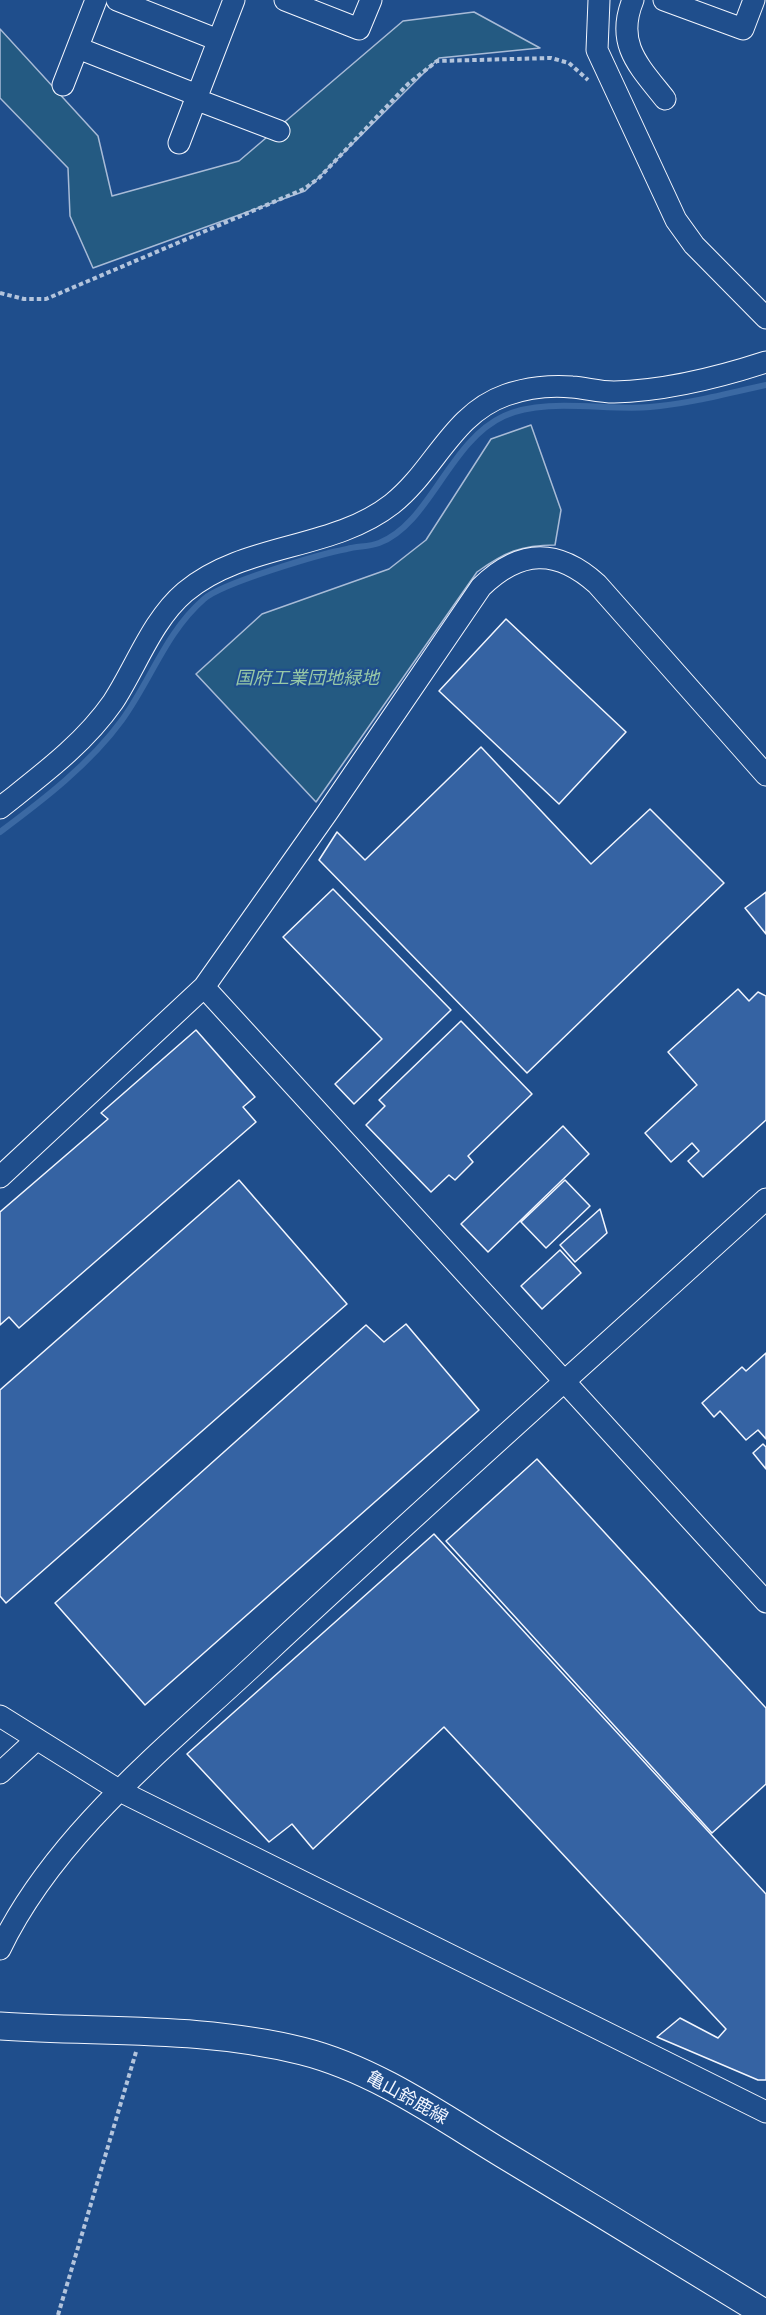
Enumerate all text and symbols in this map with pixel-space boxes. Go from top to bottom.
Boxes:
park label: 国府工業団地緑地 [235,668,379,690]
street label: 亀山鈴鹿線 [362,2067,452,2129]

